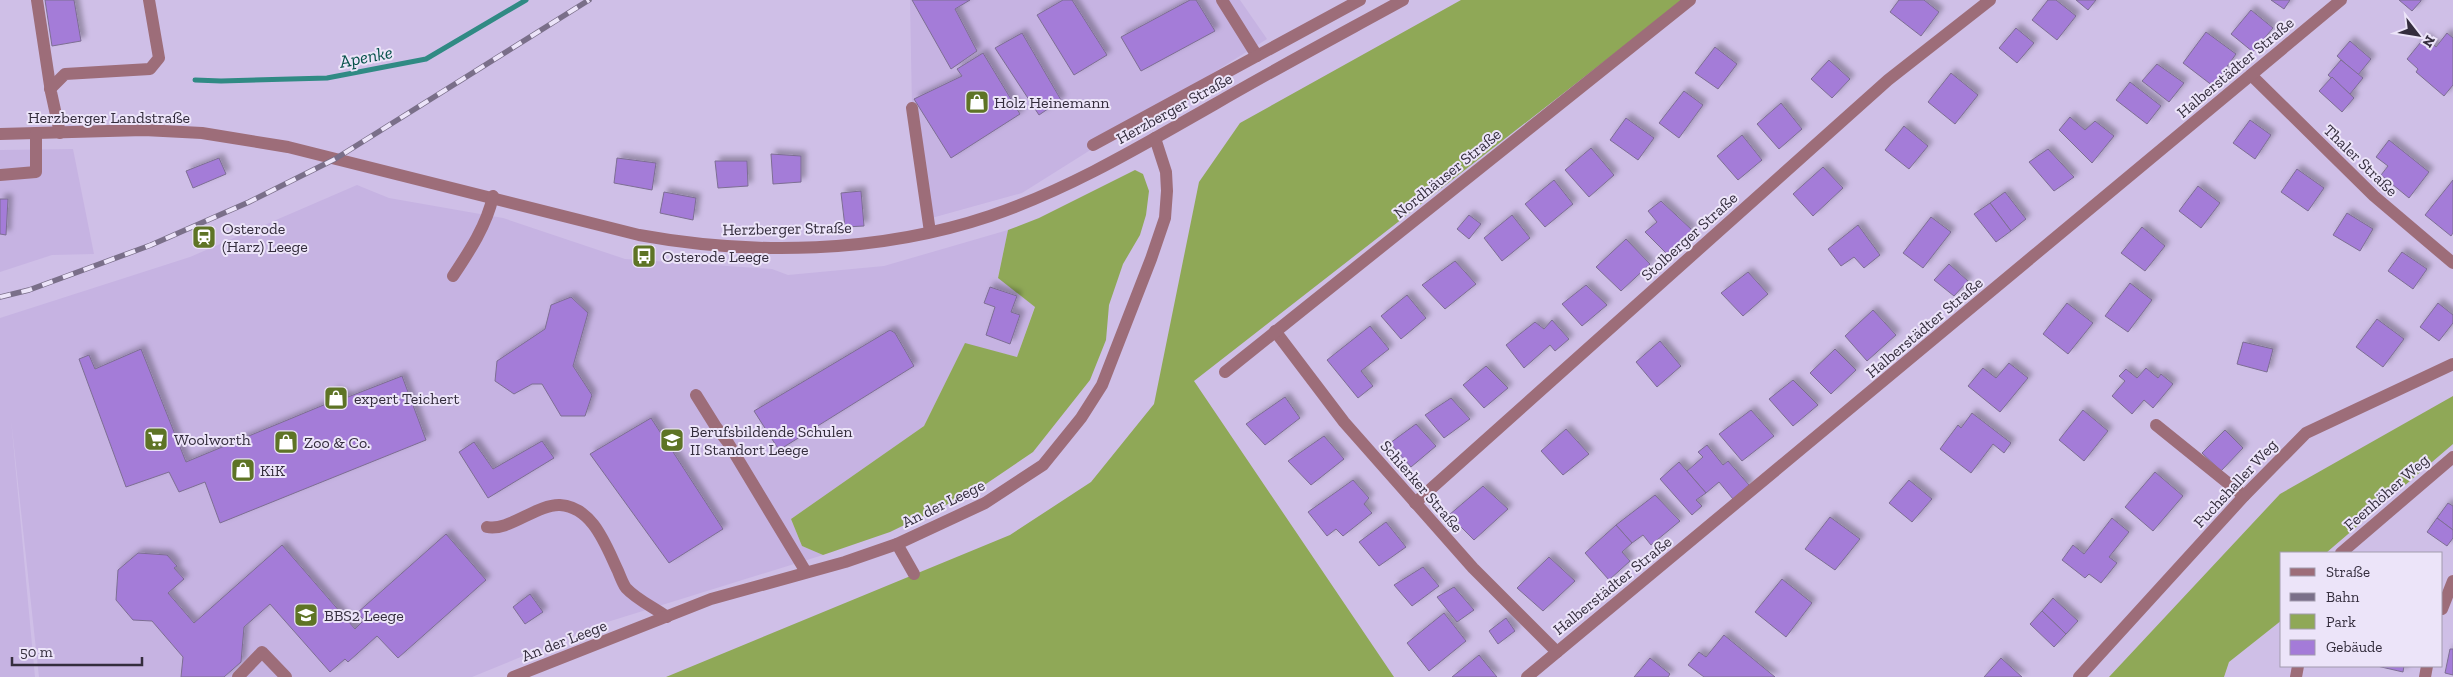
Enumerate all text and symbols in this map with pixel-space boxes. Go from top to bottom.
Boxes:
north arrow [2393,10,2443,60]
street label: Halberstädter Straße [2173,13,2298,122]
text: N [2419,32,2439,51]
water label: Apenke [337,41,395,73]
street label: Herzberger Straße [1113,69,1235,148]
shop icon: Holz Heinemann [964,89,990,115]
place label: Holz Heinemann [994,93,1110,112]
street label: Herzberger Landstraße [28,108,190,127]
street label: Thaler Straße [2320,120,2402,200]
street label: Nordhäuser Straße [1390,124,1505,222]
street label: Stolberger Straße [1637,188,1741,285]
street label: Herzberger Straße [722,218,852,239]
place label: Osterode (Harz) Leege [222,219,308,256]
station icon: Osterode (Harz) Leege [191,224,217,250]
bus stop icon: Osterode Leege [631,243,657,269]
place label: Osterode Leege [662,247,769,266]
street label: Halberstädter Straße [1862,273,1987,382]
shop icon: expert Teichert [323,385,349,411]
place label: expert Teichert [354,389,459,408]
place label: Berufsbildende Schulen II Standort Leege [690,422,853,459]
supermarket icon: Woolworth [143,426,169,452]
school or university icon: Berufsbildende Schulen II Standort Leege [659,427,685,453]
shop icon: Zoo & Co. [273,429,299,455]
place label: Woolworth [174,430,251,449]
place label: Zoo & Co. [304,433,370,452]
street label: Fuchshaller Weg [2190,435,2281,532]
street label: Schierker Straße [1376,436,1467,536]
street label: Feenhöher Weg [2340,450,2433,534]
shop icon: KiK [230,457,256,483]
place label: KiK [260,461,286,480]
street label: An der Leege [899,475,988,532]
street label: Halberstädter Straße [1549,532,1675,639]
legend [2280,552,2443,667]
text: Straße [2326,563,2370,581]
text: Bahn [2326,588,2360,606]
school or university icon: BBS2 Leege [293,602,319,628]
place label: BBS2 Leege [324,606,404,625]
text: Park [2326,613,2356,631]
street label: An der Leege [519,616,609,665]
scale bar [12,634,142,666]
text: Gebäude [2326,638,2382,656]
text: 50 m [20,643,53,661]

